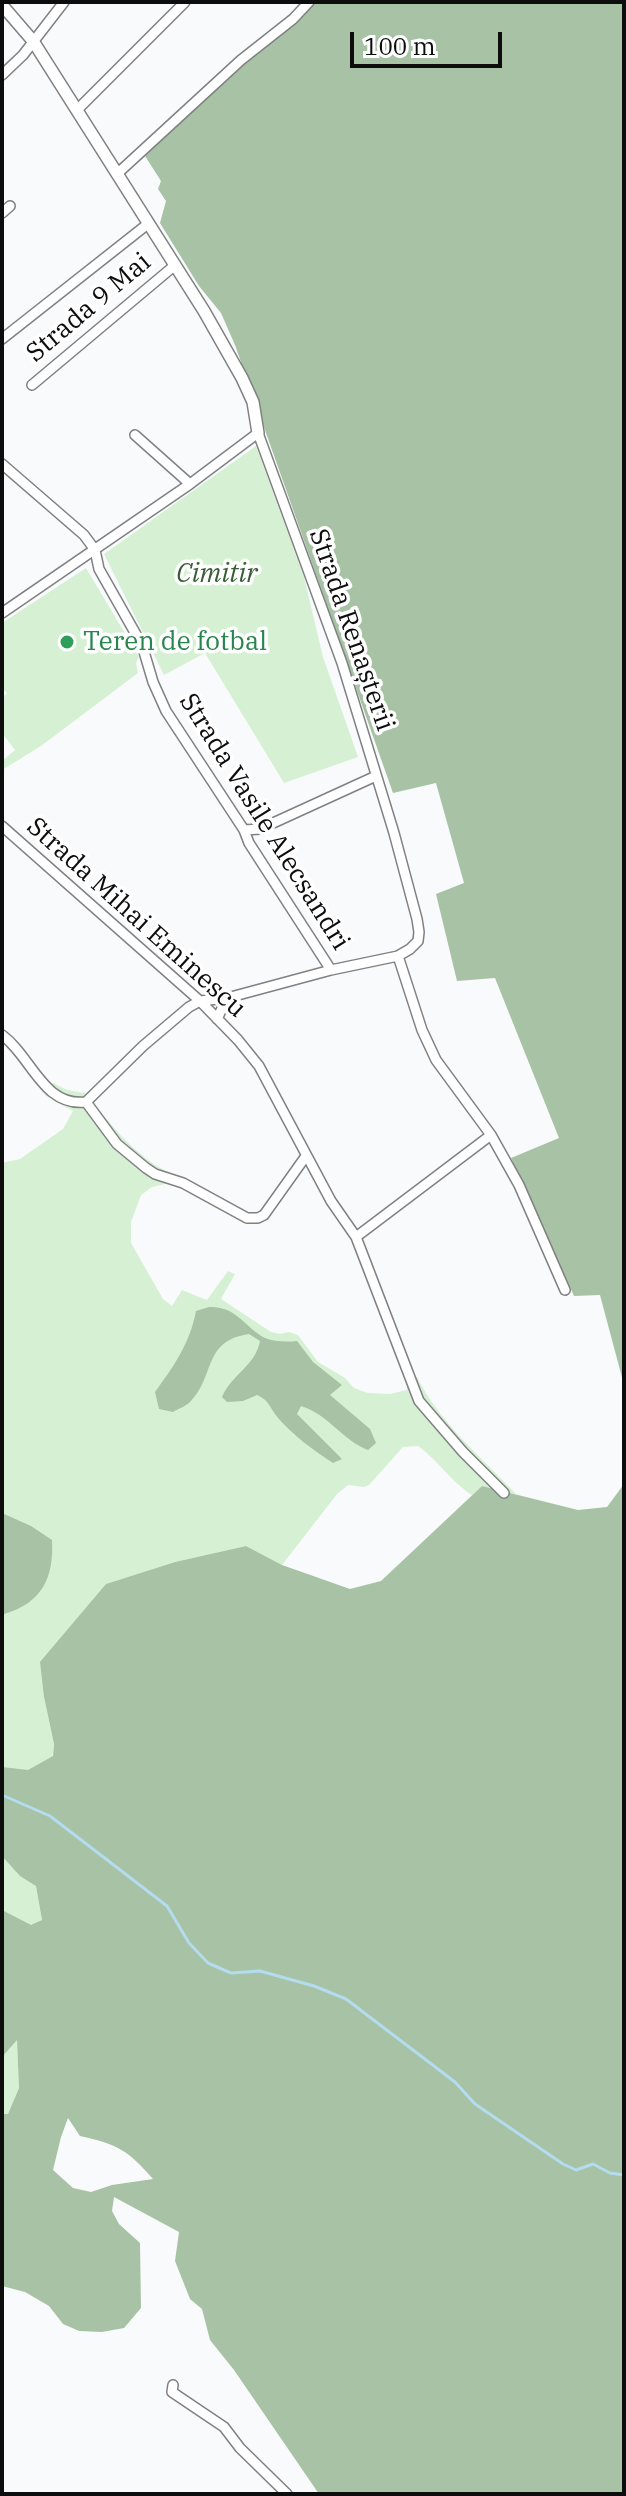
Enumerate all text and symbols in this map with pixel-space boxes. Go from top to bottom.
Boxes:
scale bar [354,16,506,66]
text: 100 m [364,30,436,62]
street label: Strada 9 Mai [20,247,158,369]
street label: Strada Renașterii [302,525,400,735]
park label: Cimitir [176,558,258,590]
place label: Teren de fotbal [83,626,267,658]
marker: Teren de fotbal [58,633,76,651]
street label: Strada Vasile Alecsandri [172,688,356,956]
street label: Strada Mihai Eminescu [20,811,252,1025]

